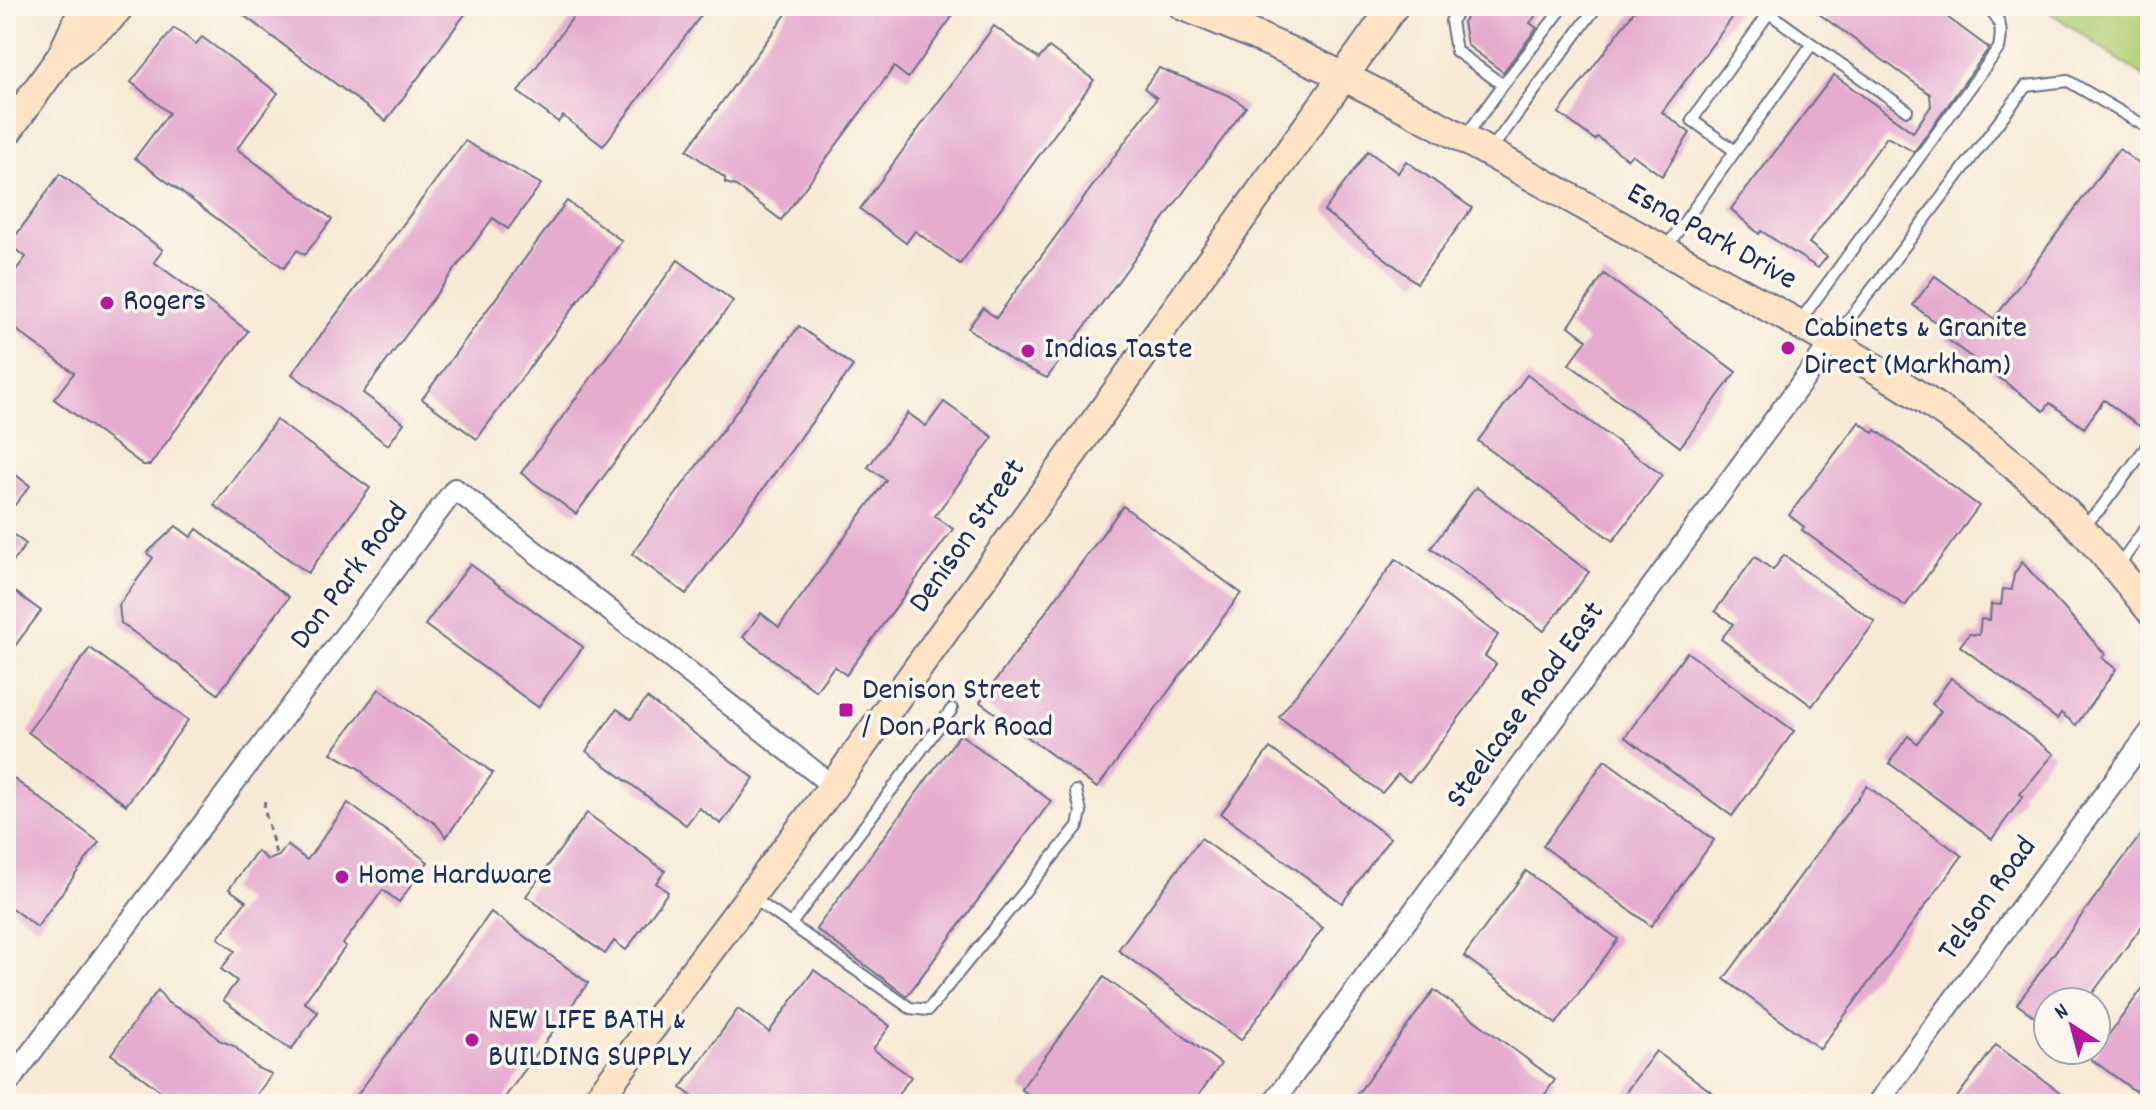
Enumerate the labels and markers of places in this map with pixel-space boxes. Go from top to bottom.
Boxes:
place label: Rogers [123,280,206,326]
marker: Rogers [98,294,116,312]
place label: Cabinets & Granite Direct (Markham) [1804,307,2027,390]
place label: Indias Taste [1044,328,1193,374]
marker: Cabinets & Granite Direct (Markham) [1779,339,1797,357]
marker: Indias Taste [1019,342,1037,360]
place label: Denison Street / Don Park Road [862,669,1053,752]
marker: Denison Street / Don Park Road [837,701,855,719]
place label: Home Hardware [358,854,552,900]
marker: Home Hardware [333,868,351,886]
place label: NEW LIFE BATH & BUILDING SUPPLY [488,999,692,1082]
marker: NEW LIFE BATH & BUILDING SUPPLY [463,1031,481,1049]

